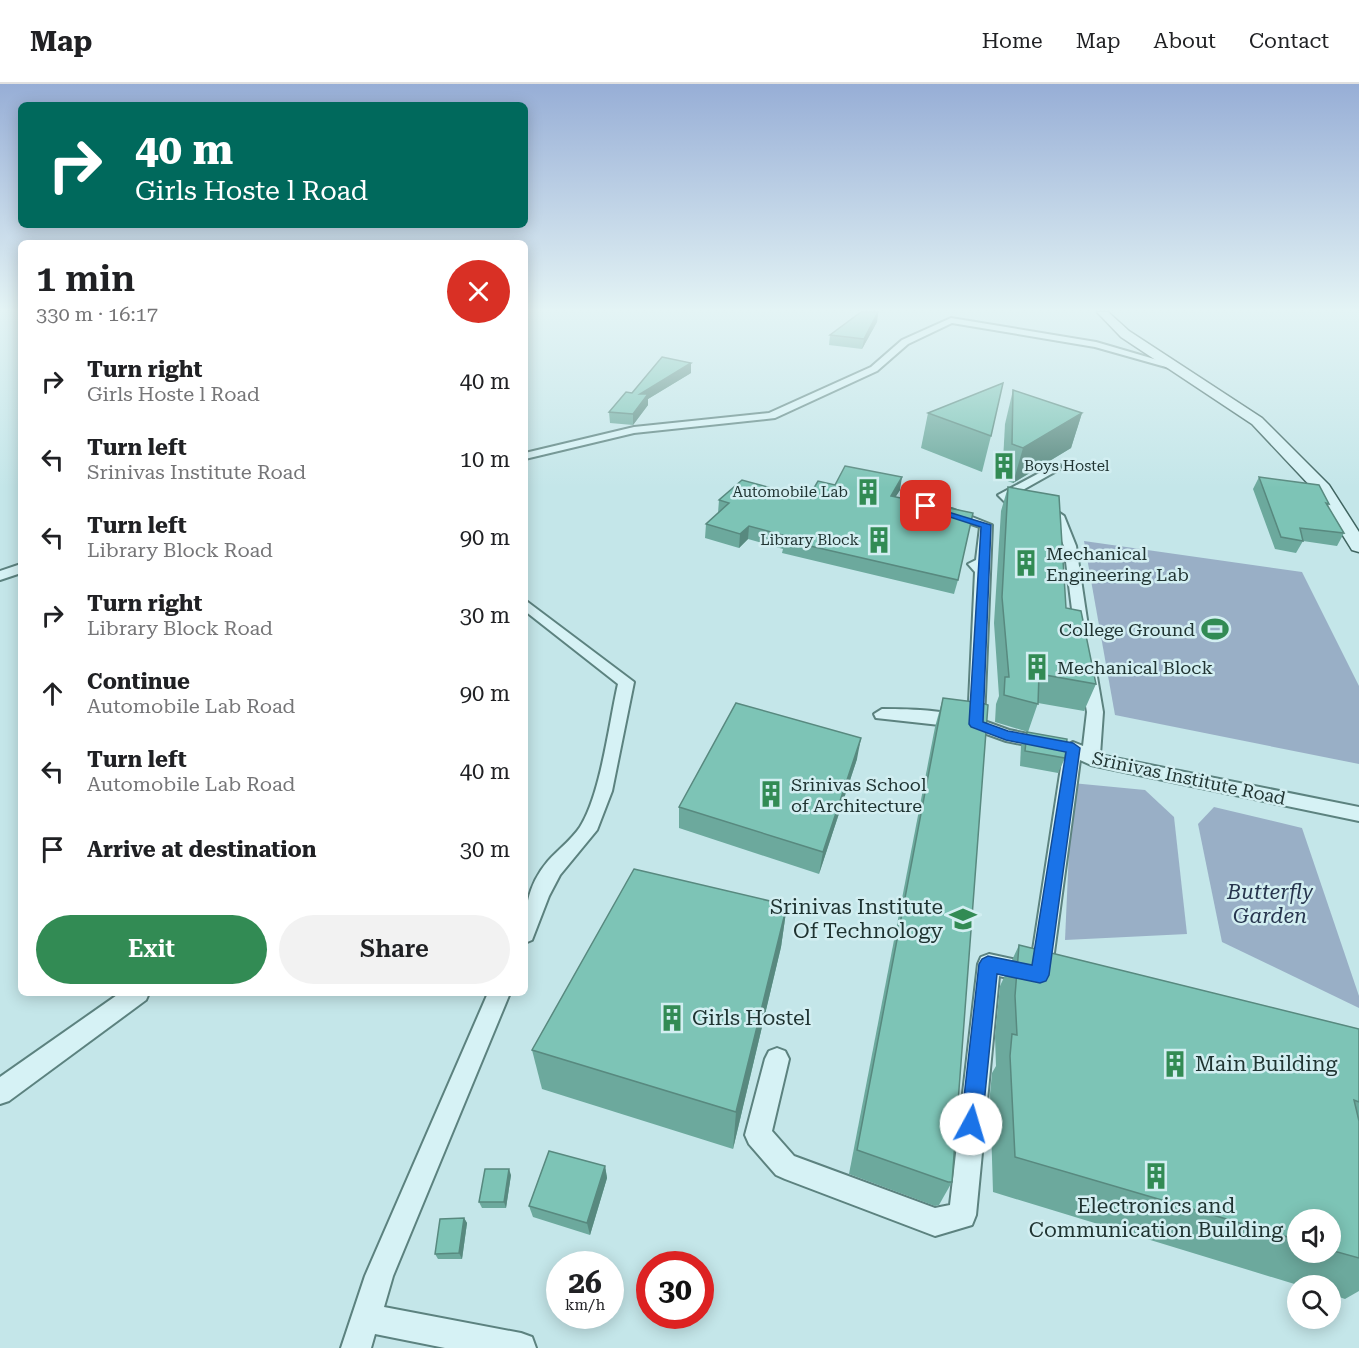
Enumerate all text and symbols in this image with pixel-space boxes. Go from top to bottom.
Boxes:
text: Map [30,25,92,58]
text: Home [982,29,1043,53]
text: Map [1076,29,1121,53]
text: About [1154,29,1216,53]
text: Contact [1249,29,1329,53]
text: 40 m [135,125,233,174]
icon: right [36,126,114,204]
text: Girls Hoste l Road [135,175,368,207]
text: 1 min [36,258,135,300]
button: close [447,260,510,323]
text: 330 m · 16:17 [36,302,158,326]
text: Turn right [87,357,202,382]
icon: right [36,365,69,398]
text: 40 m [460,369,510,394]
text: Girls Hoste l Road [87,382,260,406]
text: Turn left [87,435,187,460]
icon: left [36,443,69,476]
text: 10 m [460,447,510,472]
building icon: Boys Hostel [989,451,1019,481]
place label: Boys Hostel [1024,457,1110,475]
text: Srinivas Institute Road [87,460,306,484]
building icon: Automobile Lab [853,477,883,507]
pin [900,480,951,531]
place label: Automobile Lab [732,483,848,501]
icon: arrive [909,489,942,522]
text: Turn left [87,513,187,538]
icon: left [36,521,69,554]
text: 90 m [460,525,510,550]
building icon: Library Block [864,525,894,555]
place label: Library Block [760,531,859,549]
text: Library Block Road [87,538,273,562]
place label: Mechanical Engineering Lab [1046,543,1189,585]
building icon: Mechanical Engineering Lab [1011,548,1041,578]
text: Turn right [87,591,202,616]
icon: right [36,599,69,632]
text: 30 m [460,603,510,628]
sports icon: College Ground [1200,614,1230,644]
text: Library Block Road [87,616,273,640]
place label: College Ground [1059,619,1195,640]
building icon: Mechanical Block [1022,652,1052,682]
place label: Mechanical Block [1057,657,1213,678]
text: Continue [87,669,190,694]
icon: ahead [36,677,69,710]
text: 90 m [460,681,510,706]
text: Automobile Lab Road [87,694,295,718]
text: Turn left [87,747,187,772]
street label: Srinivas Institute Road [1090,747,1288,809]
icon: left [36,755,69,788]
text: 40 m [460,759,510,784]
text: Automobile Lab Road [87,772,295,796]
place label: Srinivas School of Architecture [791,774,927,816]
building icon: Srinivas School of Architecture [756,779,786,809]
icon: arrive [36,833,69,866]
text: Arrive at destination [87,837,316,862]
text: 30 m [460,837,510,862]
park label: Butterfly Garden [1226,880,1313,928]
place label: Srinivas Institute Of Technology [770,895,944,943]
school or university icon: Srinivas Institute Of Technology [948,904,978,934]
button: Exit [36,915,267,984]
button: Share [279,915,510,984]
building icon: Girls Hostel [657,1003,687,1033]
place label: Girls Hostel [692,1006,811,1030]
building icon: Main Building [1160,1049,1190,1079]
place label: Main Building [1195,1052,1338,1076]
position arrow [939,1092,1003,1156]
building icon: Electronics and Communication Building [1141,1161,1171,1191]
place label: Electronics and Communication Building [1029,1194,1283,1242]
map controls [1287,1209,1341,1329]
button: sound [1287,1209,1341,1263]
speed limit sign: 30 [636,1251,714,1329]
text: 26 [568,1265,602,1300]
button: search [1287,1275,1341,1329]
text: km/h [565,1296,605,1314]

